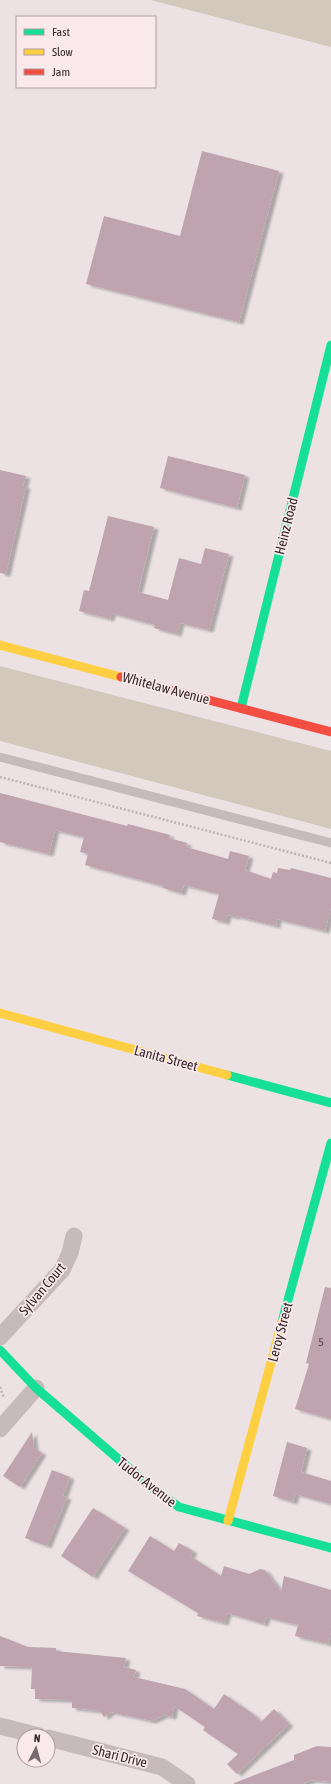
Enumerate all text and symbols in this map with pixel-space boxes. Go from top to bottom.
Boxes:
legend [16,16,156,88]
text: Fast [52,25,70,39]
text: Slow [52,45,73,59]
text: Jam [52,65,70,79]
street label: Heinz Road [271,496,301,556]
street label: Whitelaw Avenue [121,669,211,707]
street label: Lanita Street [132,1042,200,1074]
street label: Sylvan Court [15,1259,69,1319]
street label: Leroy Street [264,1301,296,1363]
house number: 5 [318,1335,324,1349]
street label: Tudor Avenue [114,1454,180,1510]
north arrow [16,1728,56,1768]
text: N [33,1732,41,1744]
street label: Shari Drive [91,1742,149,1770]

